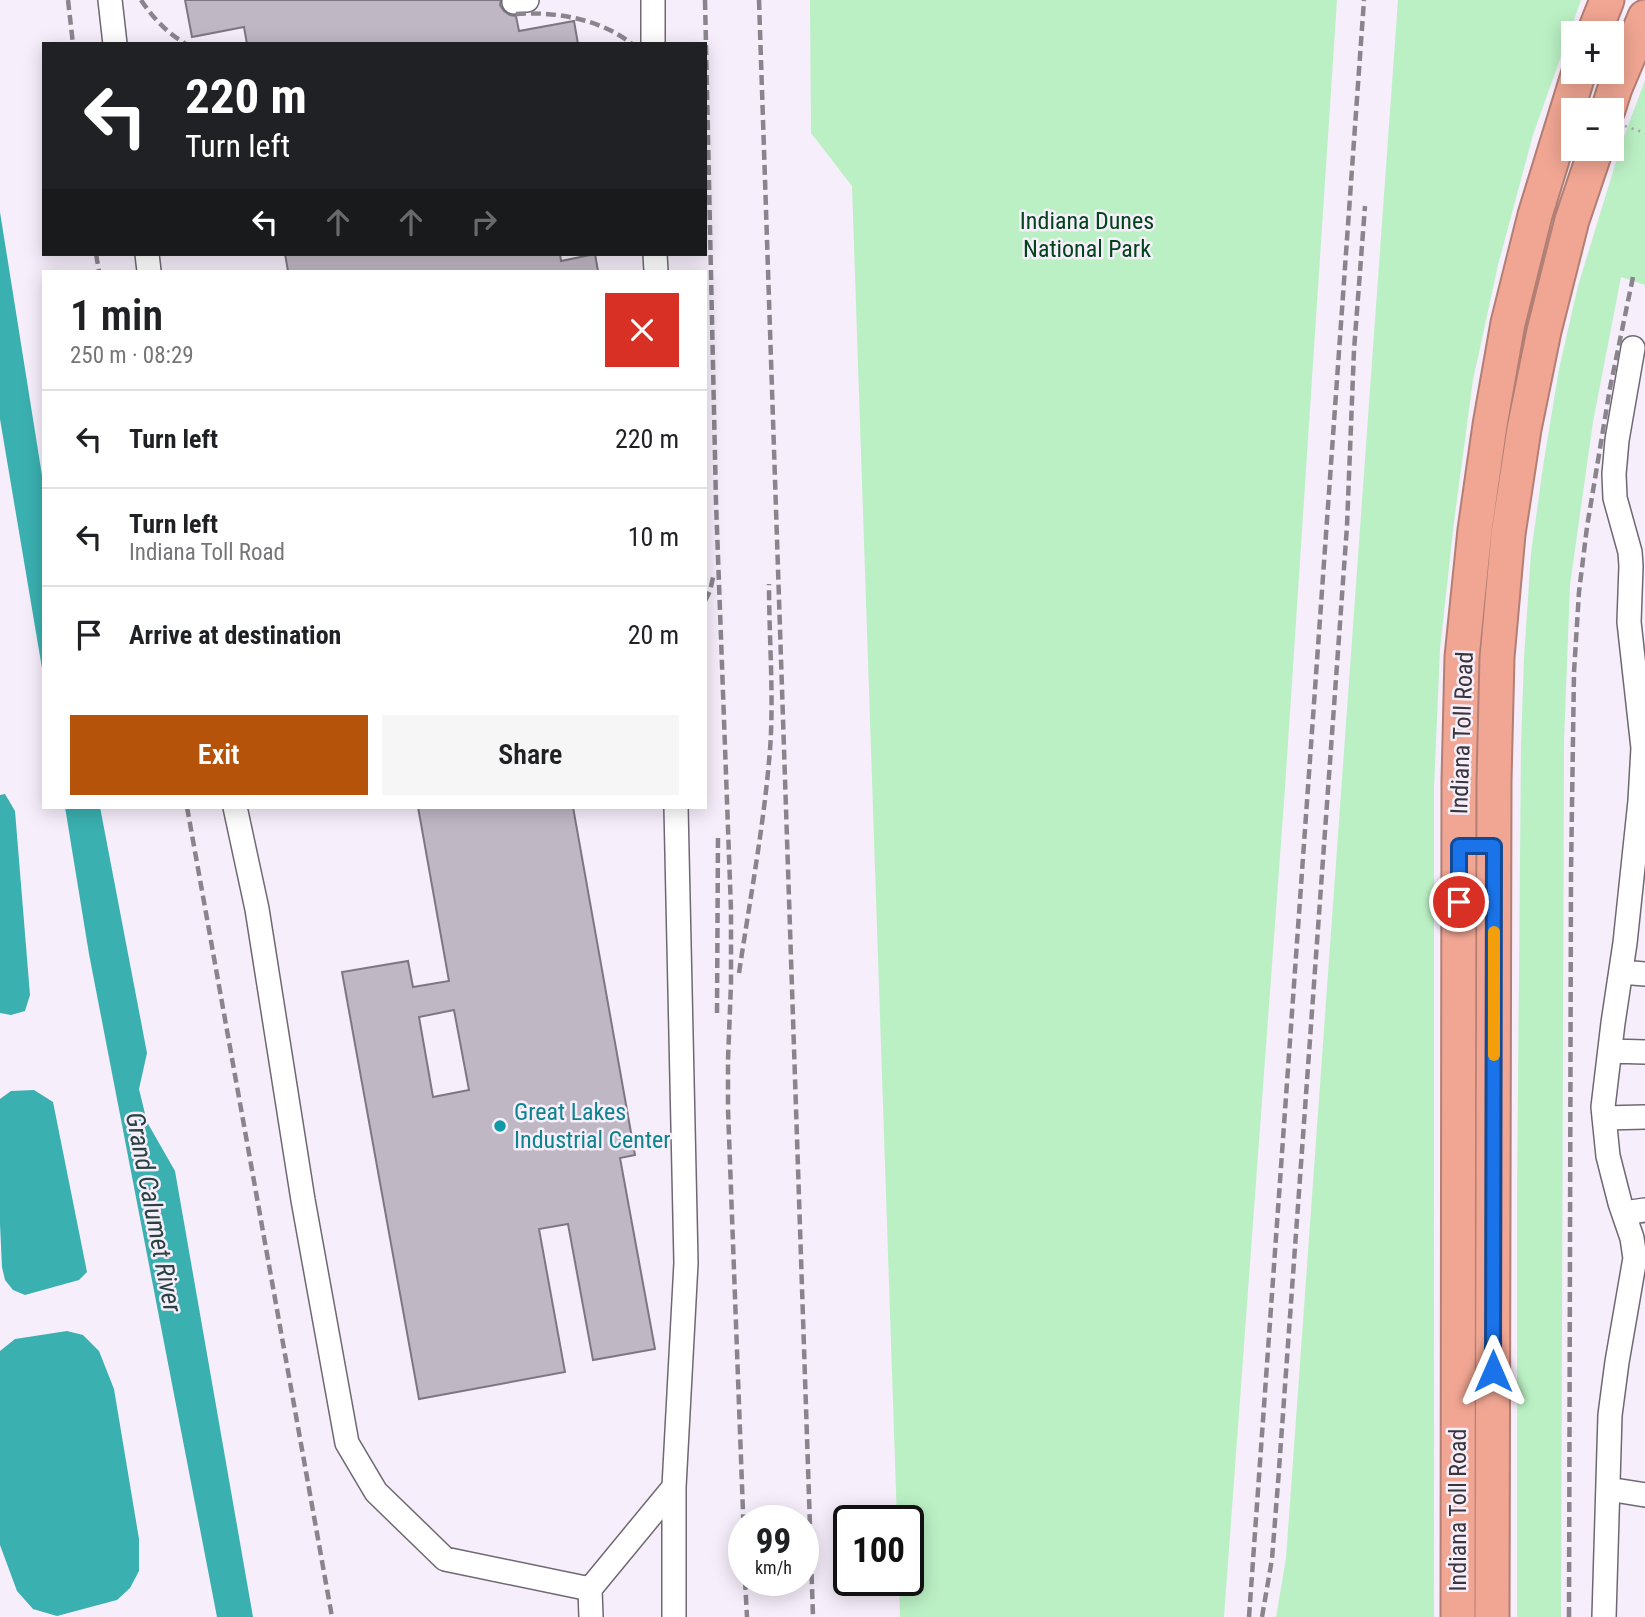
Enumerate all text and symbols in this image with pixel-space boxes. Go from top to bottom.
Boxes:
map controls [1561,21,1624,161]
button: + [1561,21,1624,84]
text: 220 m [185,68,307,125]
icon: left [70,70,161,161]
button: − [1561,98,1624,161]
text: Turn left [185,127,290,165]
icon: left [246,203,284,241]
icon: ahead [319,203,357,241]
icon: ahead [392,203,430,241]
icon: right [465,203,503,241]
park label: Indiana Dunes National Park [1020,207,1154,263]
text: 1 min [70,291,163,340]
button: close [605,293,679,367]
text: 250 m · 08:29 [70,342,194,369]
icon: left [70,420,108,458]
text: Turn left [129,424,218,454]
text: 220 m [615,424,679,454]
text: Turn left [129,509,218,539]
icon: left [70,518,108,556]
text: 10 m [628,522,679,552]
text: Indiana Toll Road [129,539,285,566]
icon: arrive [70,616,108,654]
text: Arrive at destination [129,620,341,650]
text: 20 m [628,620,679,650]
street label: Indiana Toll Road [1445,651,1479,815]
button: Exit [70,715,368,795]
button: Share [382,715,679,795]
pin [1429,872,1489,932]
icon: arrive [1440,883,1478,921]
place label: Great Lakes Industrial Center [514,1098,671,1154]
water label: Grand Calumet River [120,1110,188,1316]
marker: Great Lakes Industrial Center [492,1118,508,1134]
position arrow [1456,1334,1530,1408]
street label: Indiana Toll Road [1444,1429,1472,1591]
speed limit sign: 100 [833,1505,924,1596]
text: 99 [756,1521,791,1562]
text: km/h [755,1557,792,1578]

